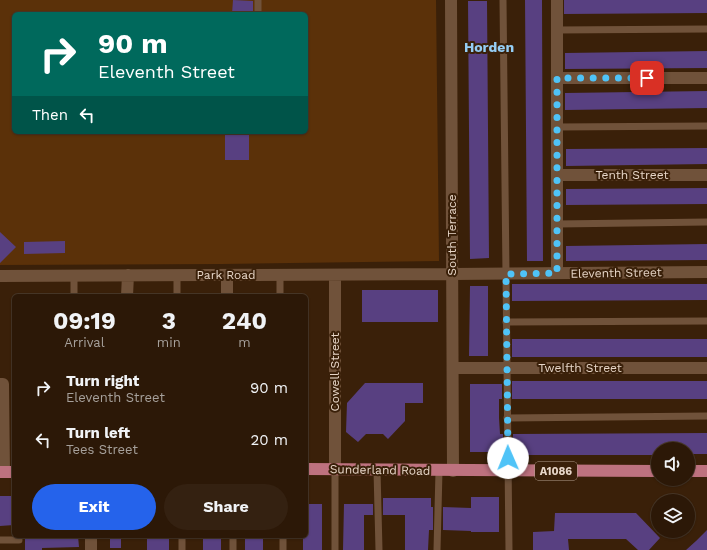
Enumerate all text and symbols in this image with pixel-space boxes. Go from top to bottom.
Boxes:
text: 90 m [98,27,168,60]
icon: right [32,28,84,80]
district label: Horden [464,39,514,55]
text: Eleventh Street [98,61,235,82]
pin [630,61,664,95]
icon: arrive [636,67,658,89]
icon: left [76,104,98,126]
text: Then [32,106,68,124]
street label: Tenth Street [596,168,668,182]
street label: South Terrace [445,194,459,276]
street label: Eleventh Street [570,265,662,281]
street label: Park Road [197,268,255,282]
text: 09:19 [53,307,116,335]
text: 3 [162,307,176,335]
text: 240 [222,307,267,335]
street label: Cowell Street [328,332,342,412]
text: Arrival [64,335,105,350]
text: min [157,335,181,350]
text: m [238,335,251,350]
street label: Twelfth Street [538,361,622,375]
text: Turn right [66,372,139,390]
icon: right [32,377,54,399]
text: 90 m [250,379,288,397]
text: Eleventh Street [66,390,165,405]
text: Turn left [66,424,130,442]
icon: left [32,429,54,451]
text: 20 m [251,431,288,449]
position arrow [487,437,529,479]
text: Tees Street [66,442,138,457]
map controls [651,442,695,538]
button: sound [651,442,695,486]
street label: Sunderland Road [330,462,430,478]
road number: A1086 [535,462,577,480]
button: Exit [32,484,156,530]
button: Share [164,484,288,530]
button: layers [651,494,695,538]

